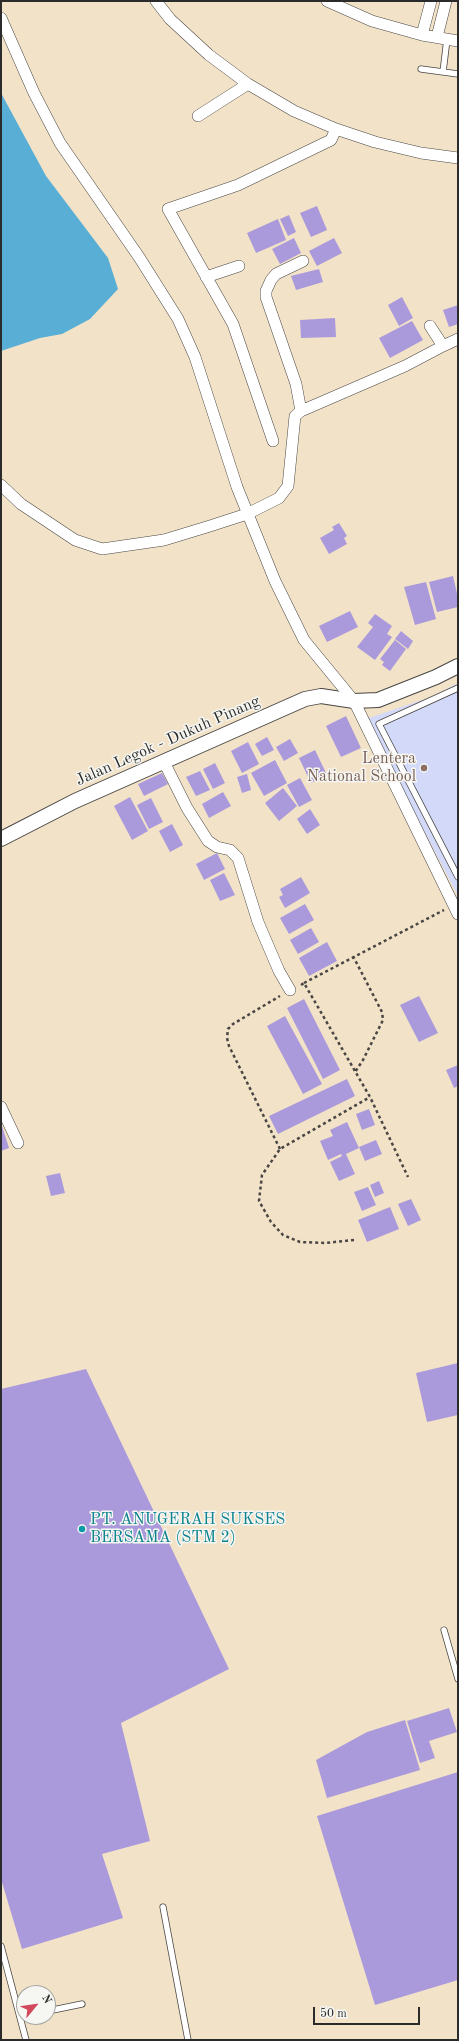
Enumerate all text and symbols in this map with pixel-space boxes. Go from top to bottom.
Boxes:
street label: Jalan Legok - Dukuh Pinang [73,692,263,790]
place label: Lentera National School [307,749,416,787]
marker: Lentera National School [419,763,429,773]
place label: PT. ANUGERAH SUKSES BERSAMA (STM 2) [90,1510,285,1548]
marker: PT. ANUGERAH SUKSES BERSAMA (STM 2) [77,1524,87,1534]
north arrow [16,1985,56,2025]
text: N [39,1993,53,2006]
scale bar [315,1999,422,2025]
text: 50 m [320,2008,347,2020]

